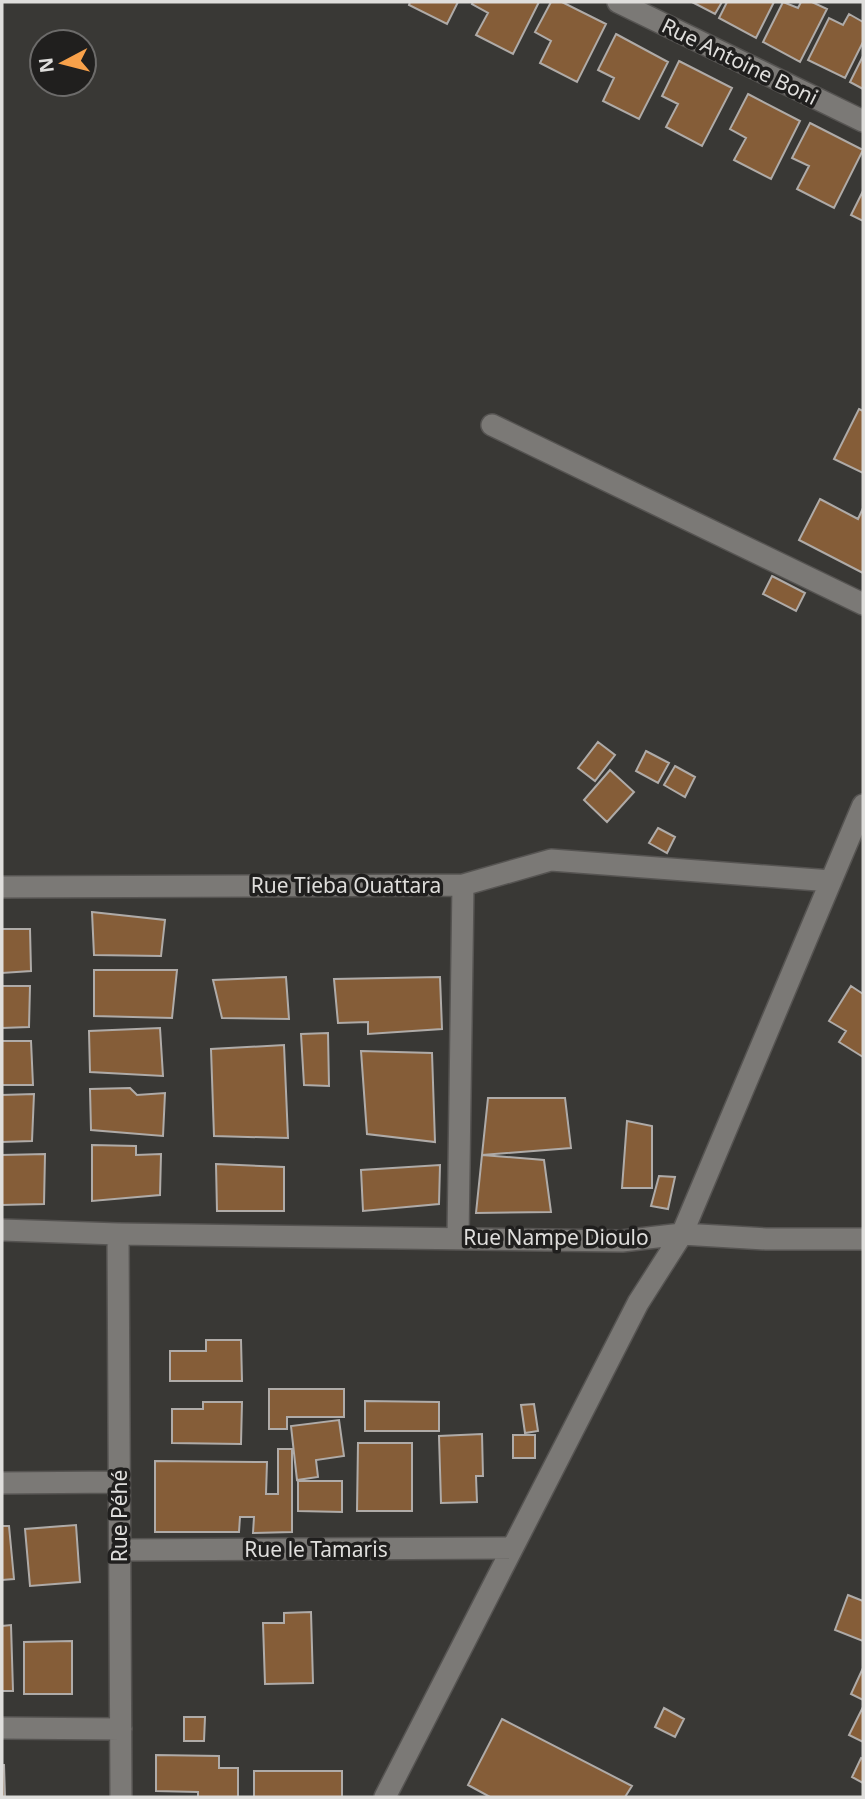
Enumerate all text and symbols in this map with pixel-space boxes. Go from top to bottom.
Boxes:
street label: Rue Antoine Boni [657,11,823,111]
north arrow [28,28,98,98]
text: N [32,56,60,74]
street label: Rue Tieba Ouattara [251,871,441,899]
street label: Rue Nampe Dioulo [463,1223,649,1251]
street label: Rue Péhé [105,1470,133,1562]
street label: Rue le Tamaris [244,1535,388,1563]

